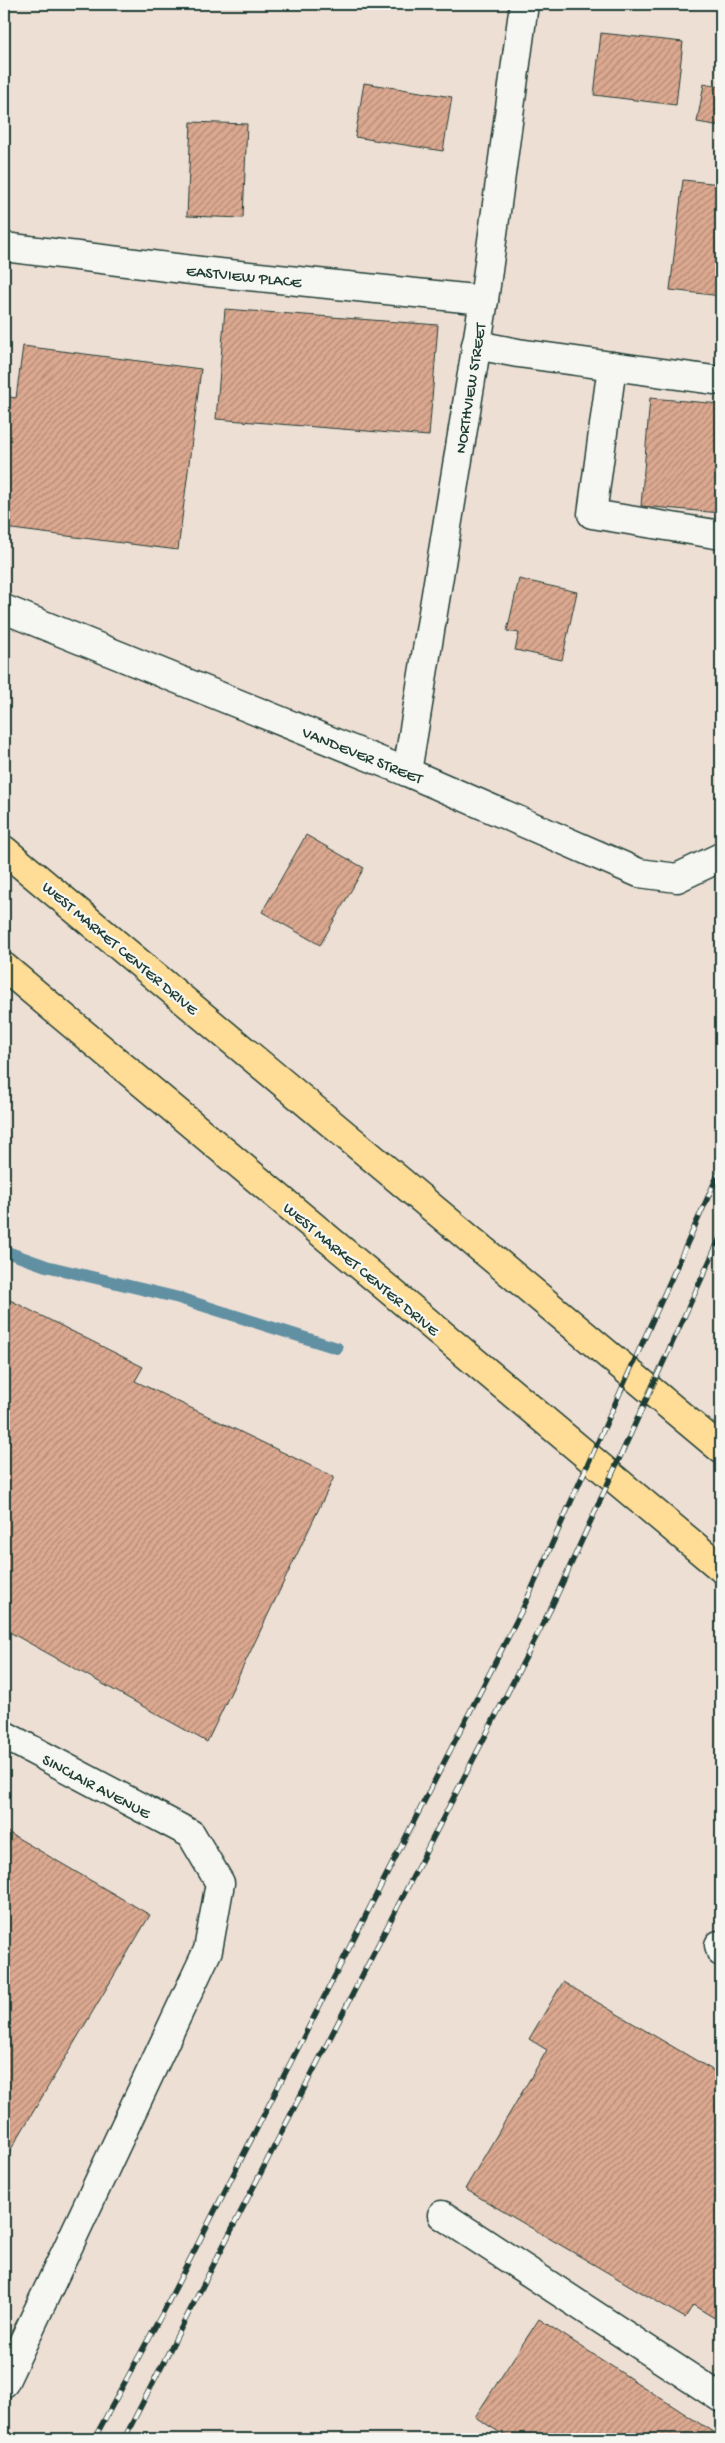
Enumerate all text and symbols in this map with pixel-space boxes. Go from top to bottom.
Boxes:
street label: EASTVIEW PLACE [185,263,303,294]
street label: NORTHVIEW STREET [453,321,492,455]
street label: VANDEVER STREET [298,724,425,790]
street label: WEST MARKET CENTER DRIVE [37,879,201,1021]
street label: WEST MARKET CENTER DRIVE [278,1200,442,1342]
street label: SINCLAIR AVENUE [38,1752,154,1825]

